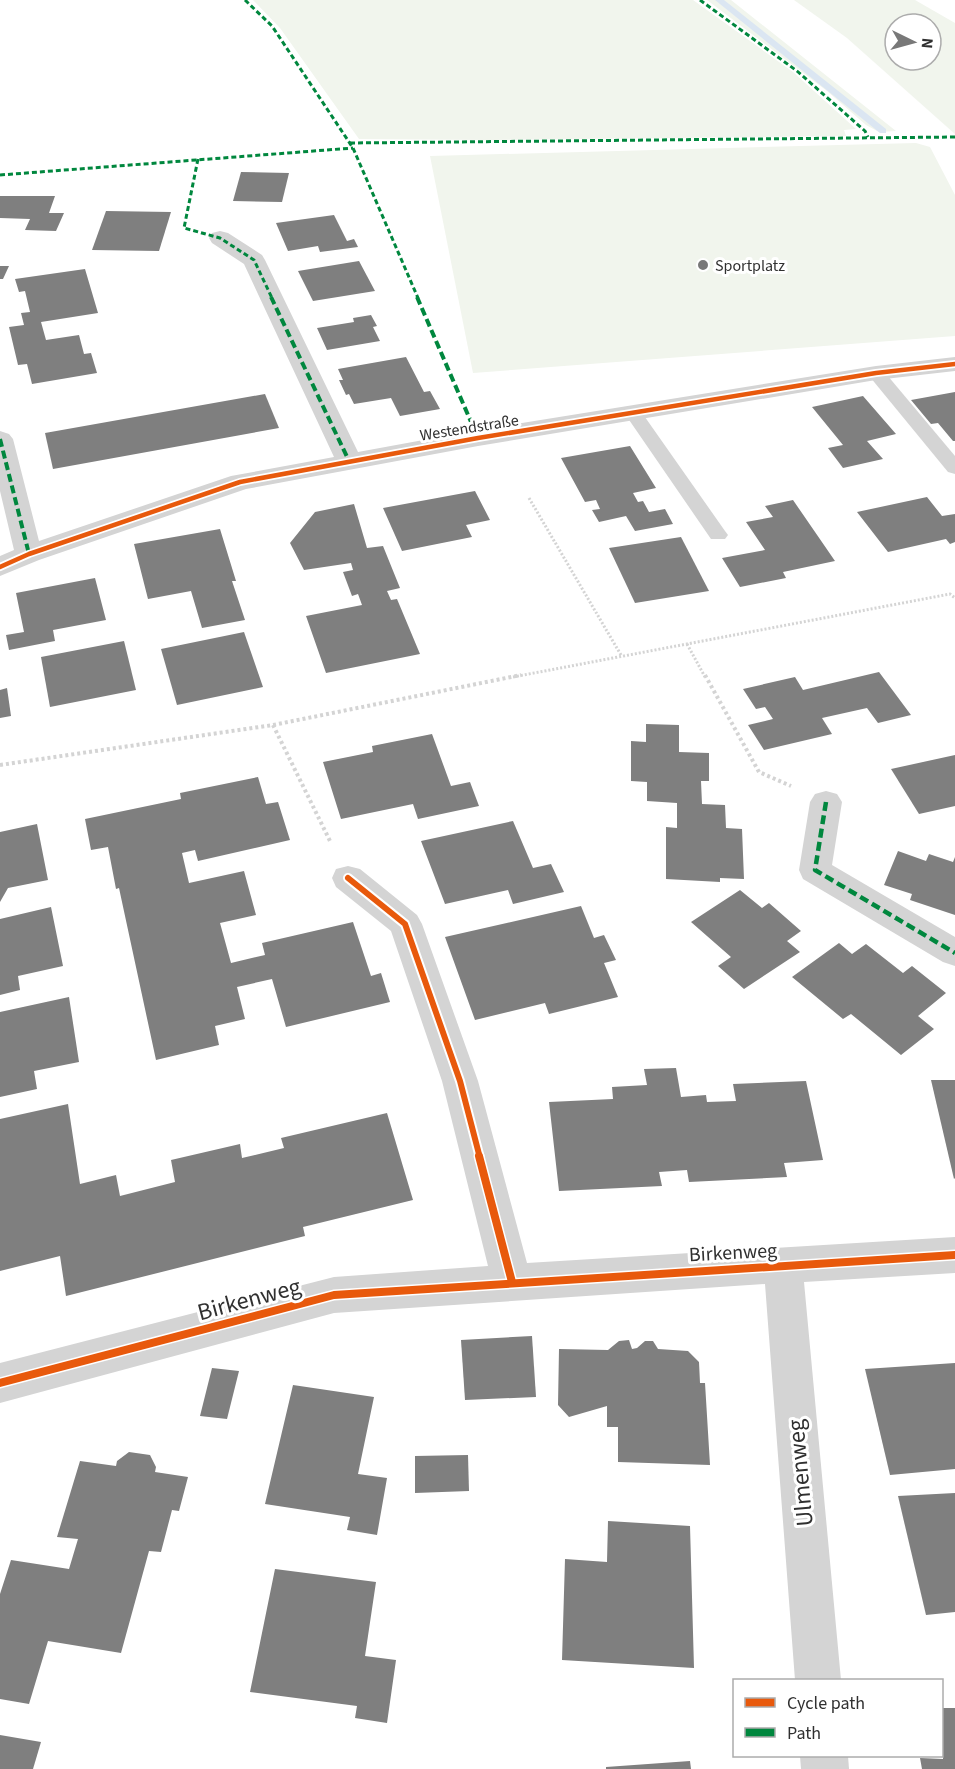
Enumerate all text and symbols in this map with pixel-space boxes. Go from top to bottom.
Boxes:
north arrow [883,12,943,72]
text: N [916,37,938,49]
place label: Sportplatz [715,255,785,277]
marker: Sportplatz [696,258,710,272]
street label: Westendstraße [418,409,520,447]
street label: Birkenweg [688,1237,778,1269]
street label: Birkenweg [194,1269,305,1330]
street label: Ulmenweg [778,1418,823,1528]
legend [733,1679,943,1757]
text: Cycle path [787,1691,865,1716]
text: Path [787,1721,821,1746]

